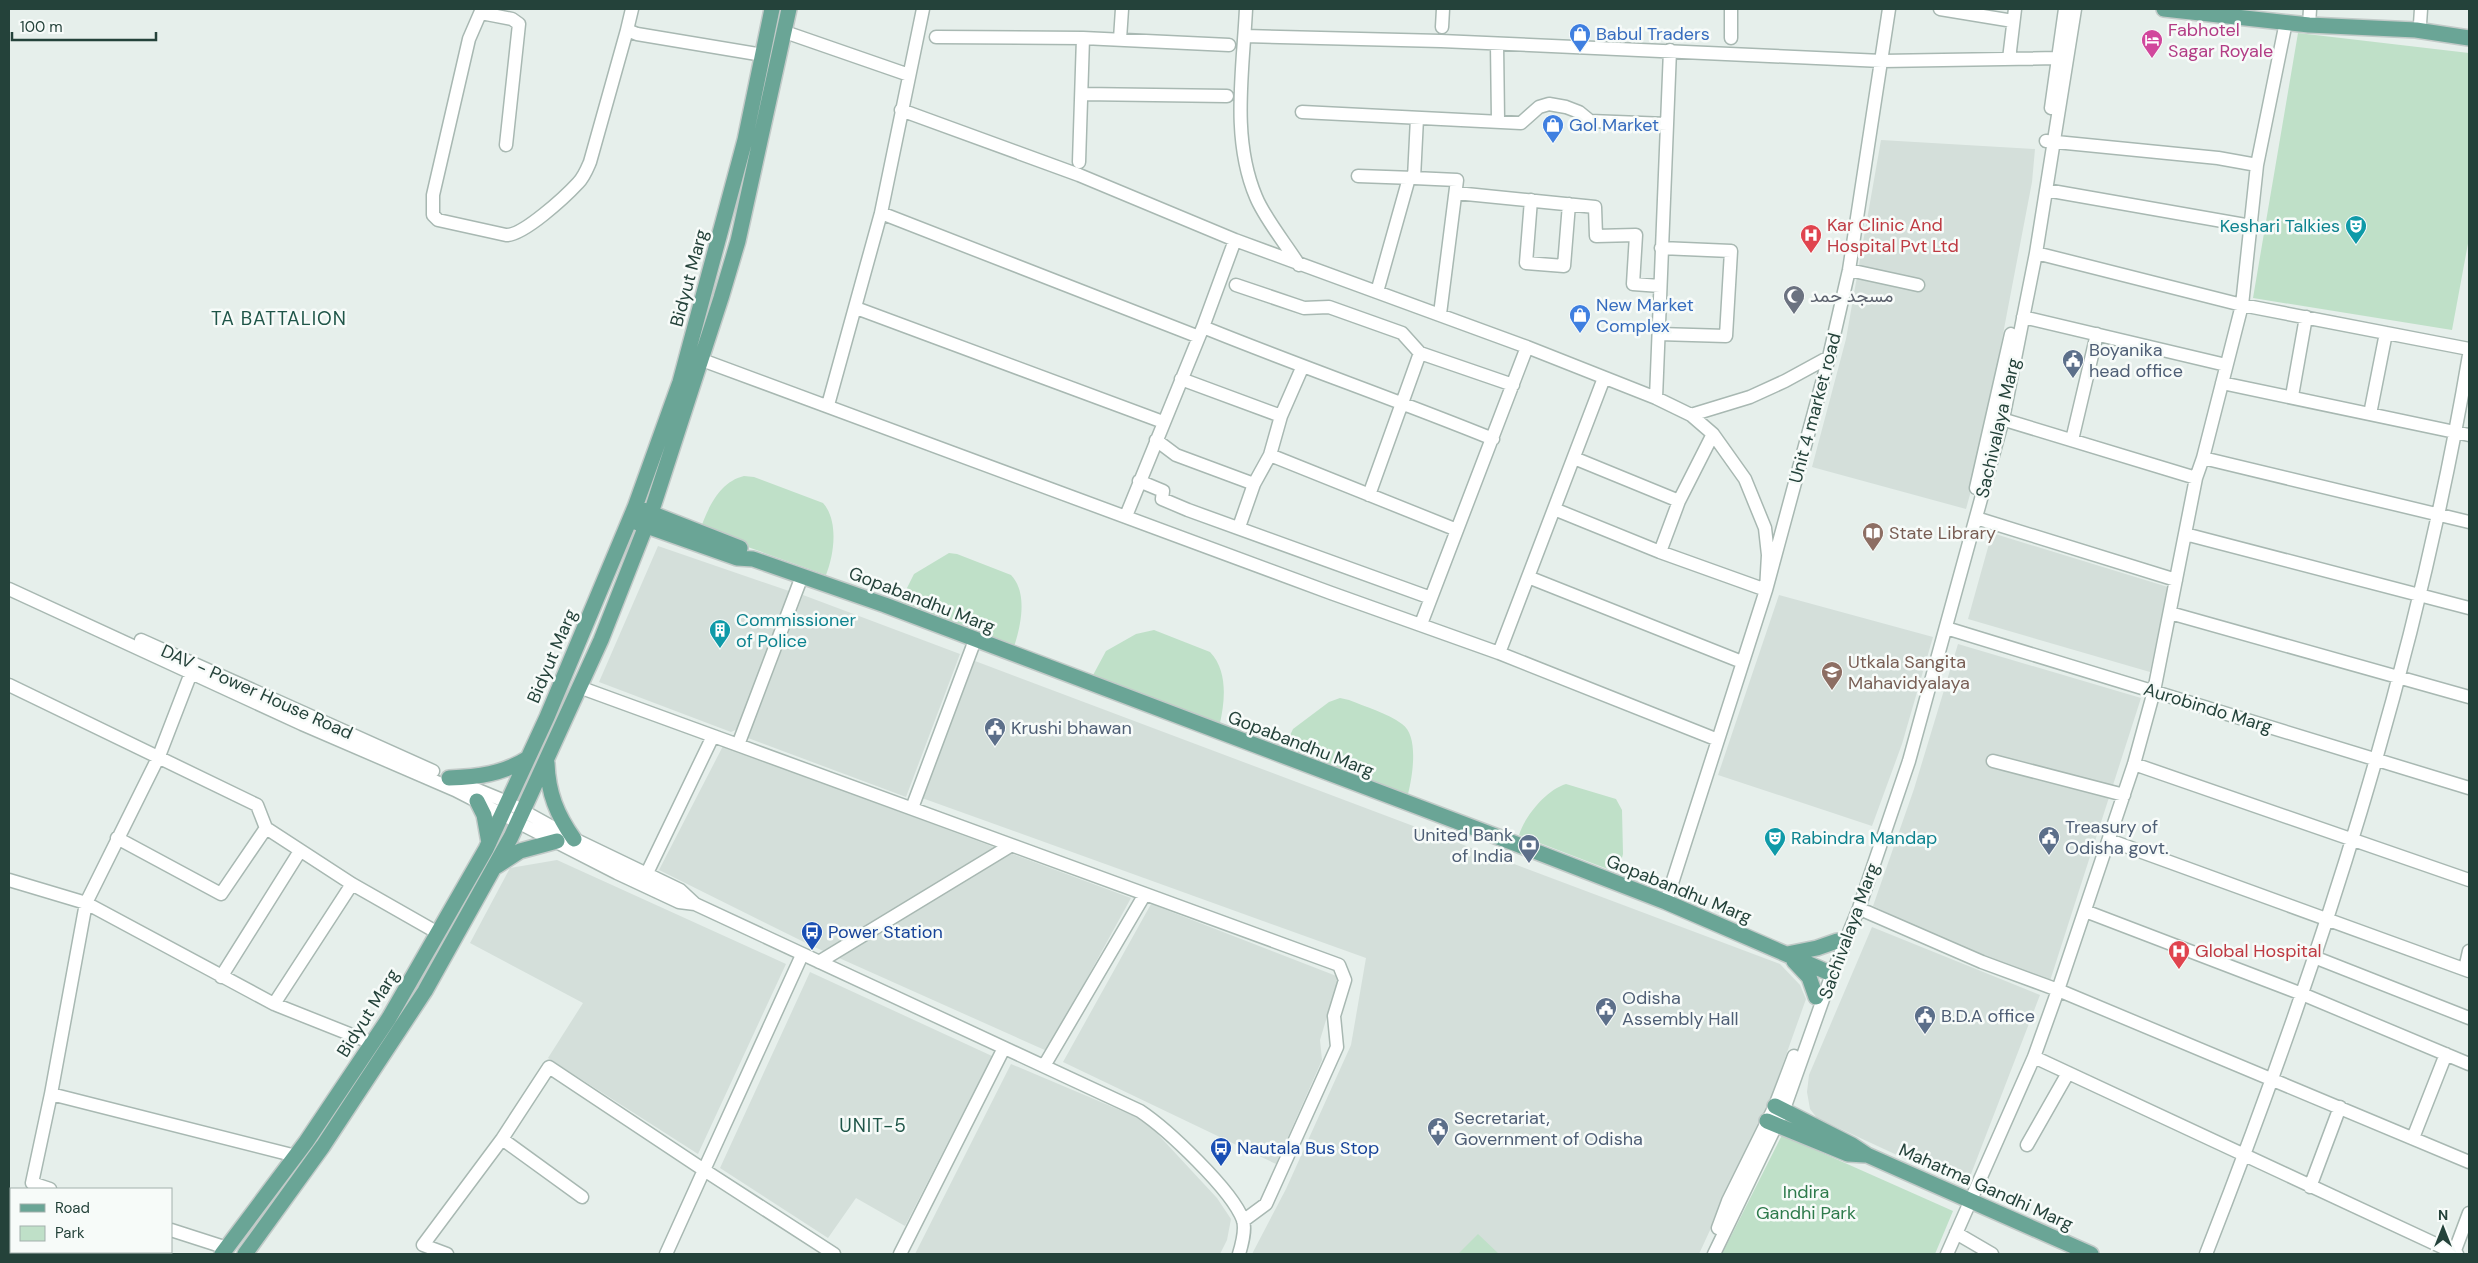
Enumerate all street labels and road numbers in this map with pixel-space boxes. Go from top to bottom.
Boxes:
street label: Bidyut Marg [664,227,714,329]
street label: Unit 4 market road [1783,330,1847,486]
street label: Sachivalaya Marg [1970,356,2026,500]
street label: Gopabandhu Marg [845,561,999,639]
street label: Bidyut Marg [521,605,583,707]
street label: DAV - Power House Road [157,639,357,745]
street label: Aurobindo Marg [2141,677,2275,739]
street label: Gopabandhu Marg [1224,705,1378,783]
street label: Gopabandhu Marg [1603,849,1755,929]
street label: Sachivalaya Marg [1813,860,1885,1002]
street label: Bidyut Marg [331,964,405,1062]
street label: Mahatma Gandhi Marg [1895,1138,2077,1236]

